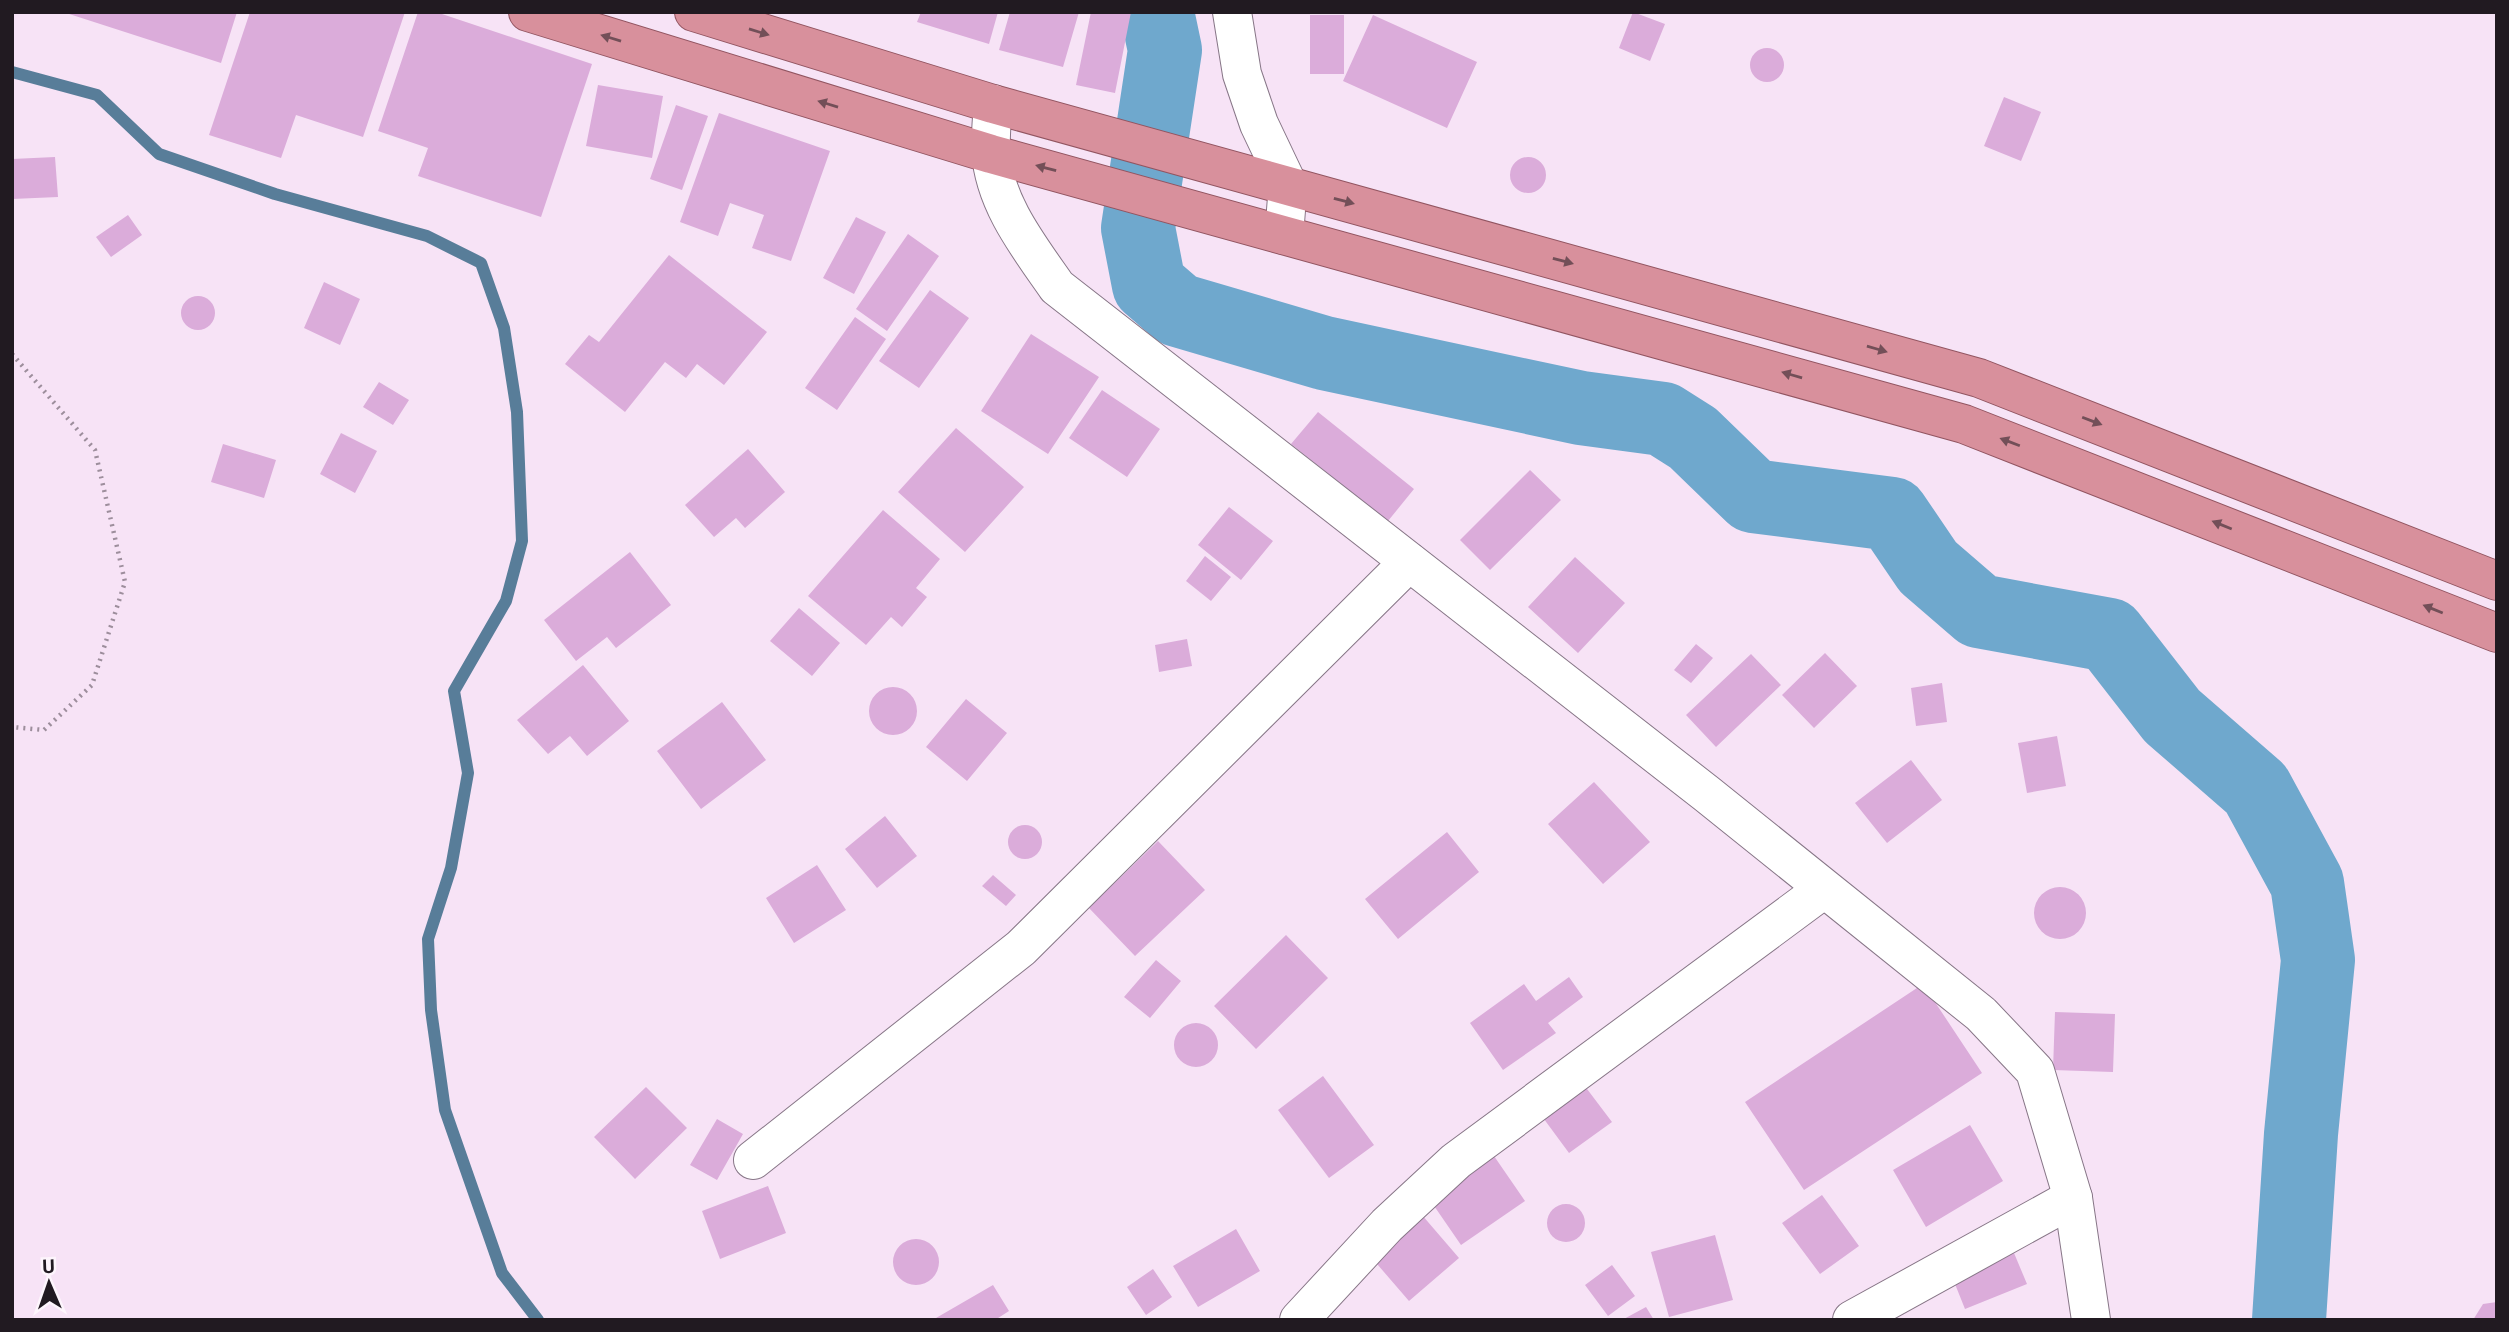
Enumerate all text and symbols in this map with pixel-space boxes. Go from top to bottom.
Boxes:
one-way arrow [748,28,769,38]
one-way arrow [600,32,621,42]
one-way arrow [818,98,839,109]
one-way arrow [1036,163,1057,173]
one-way arrow [1333,196,1354,206]
one-way arrow [1553,257,1574,267]
one-way arrow [1866,344,1887,354]
one-way arrow [1782,370,1803,380]
one-way arrow [2081,416,2102,427]
one-way arrow [1999,436,2020,447]
one-way arrow [2211,519,2232,530]
one-way arrow [2422,604,2443,615]
north arrow [14,1248,84,1318]
text: U [42,1255,55,1278]

